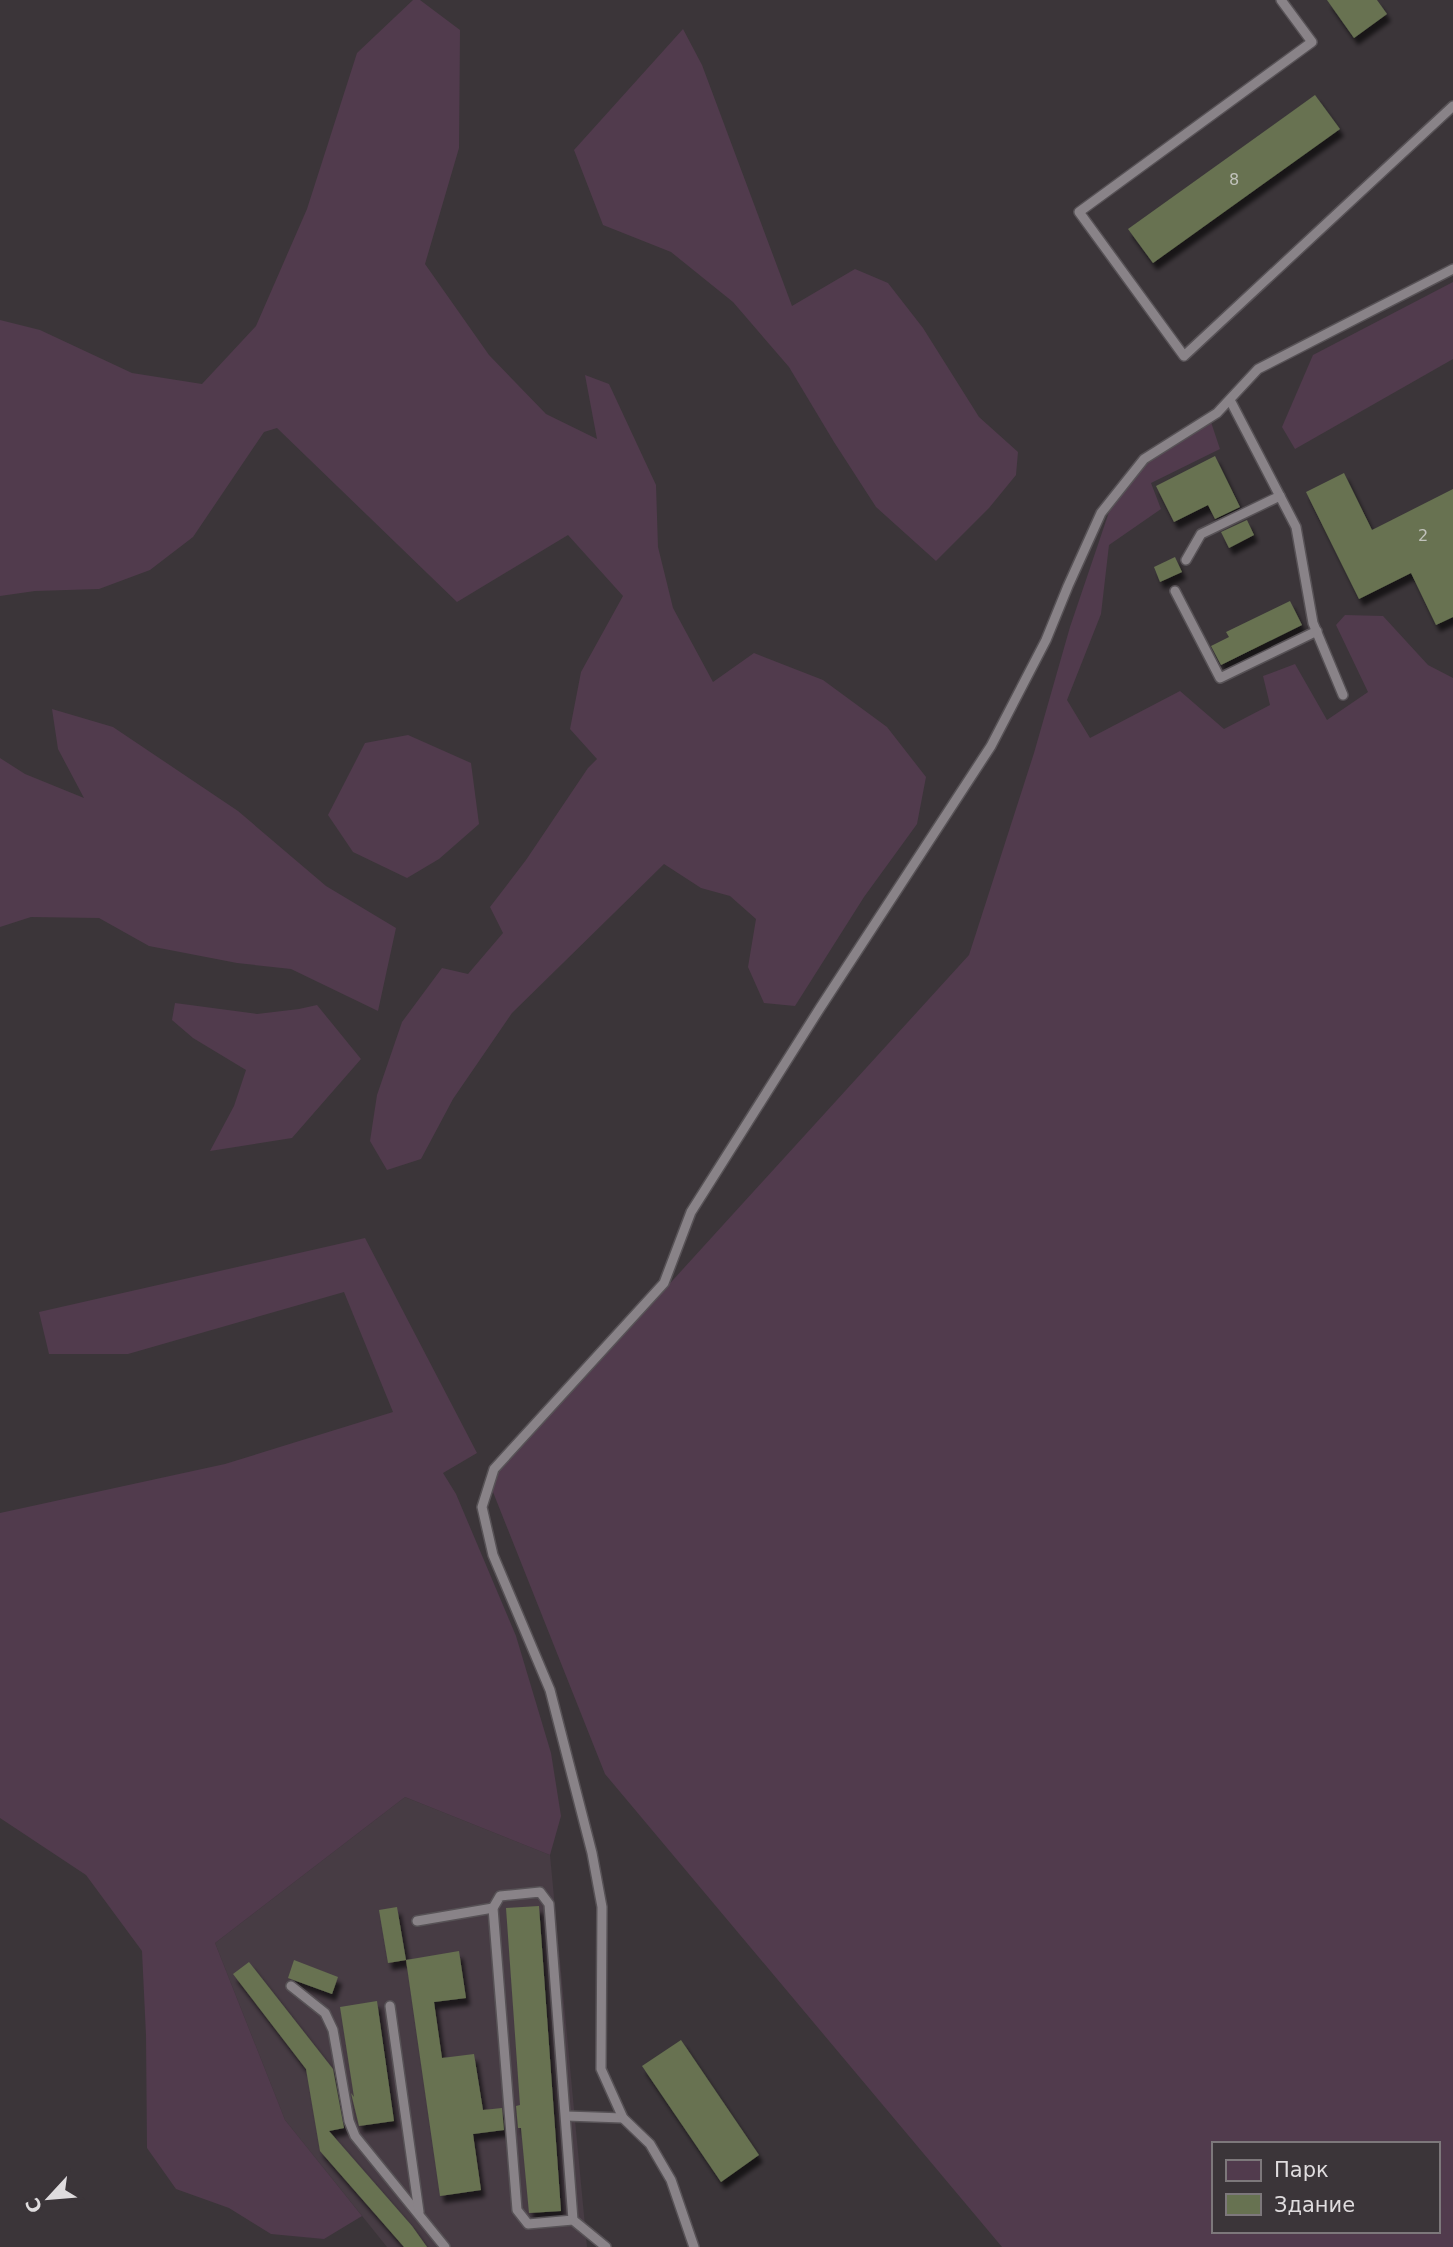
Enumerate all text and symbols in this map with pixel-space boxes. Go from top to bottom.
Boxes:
house number: 8 [1229,170,1239,189]
house number: 2 [1418,526,1428,545]
legend [1212,2142,1439,2233]
text: Парк [1274,2158,1329,2182]
north arrow [14,2163,84,2233]
text: Здание [1274,2193,1355,2217]
text: С [21,2194,47,2217]

